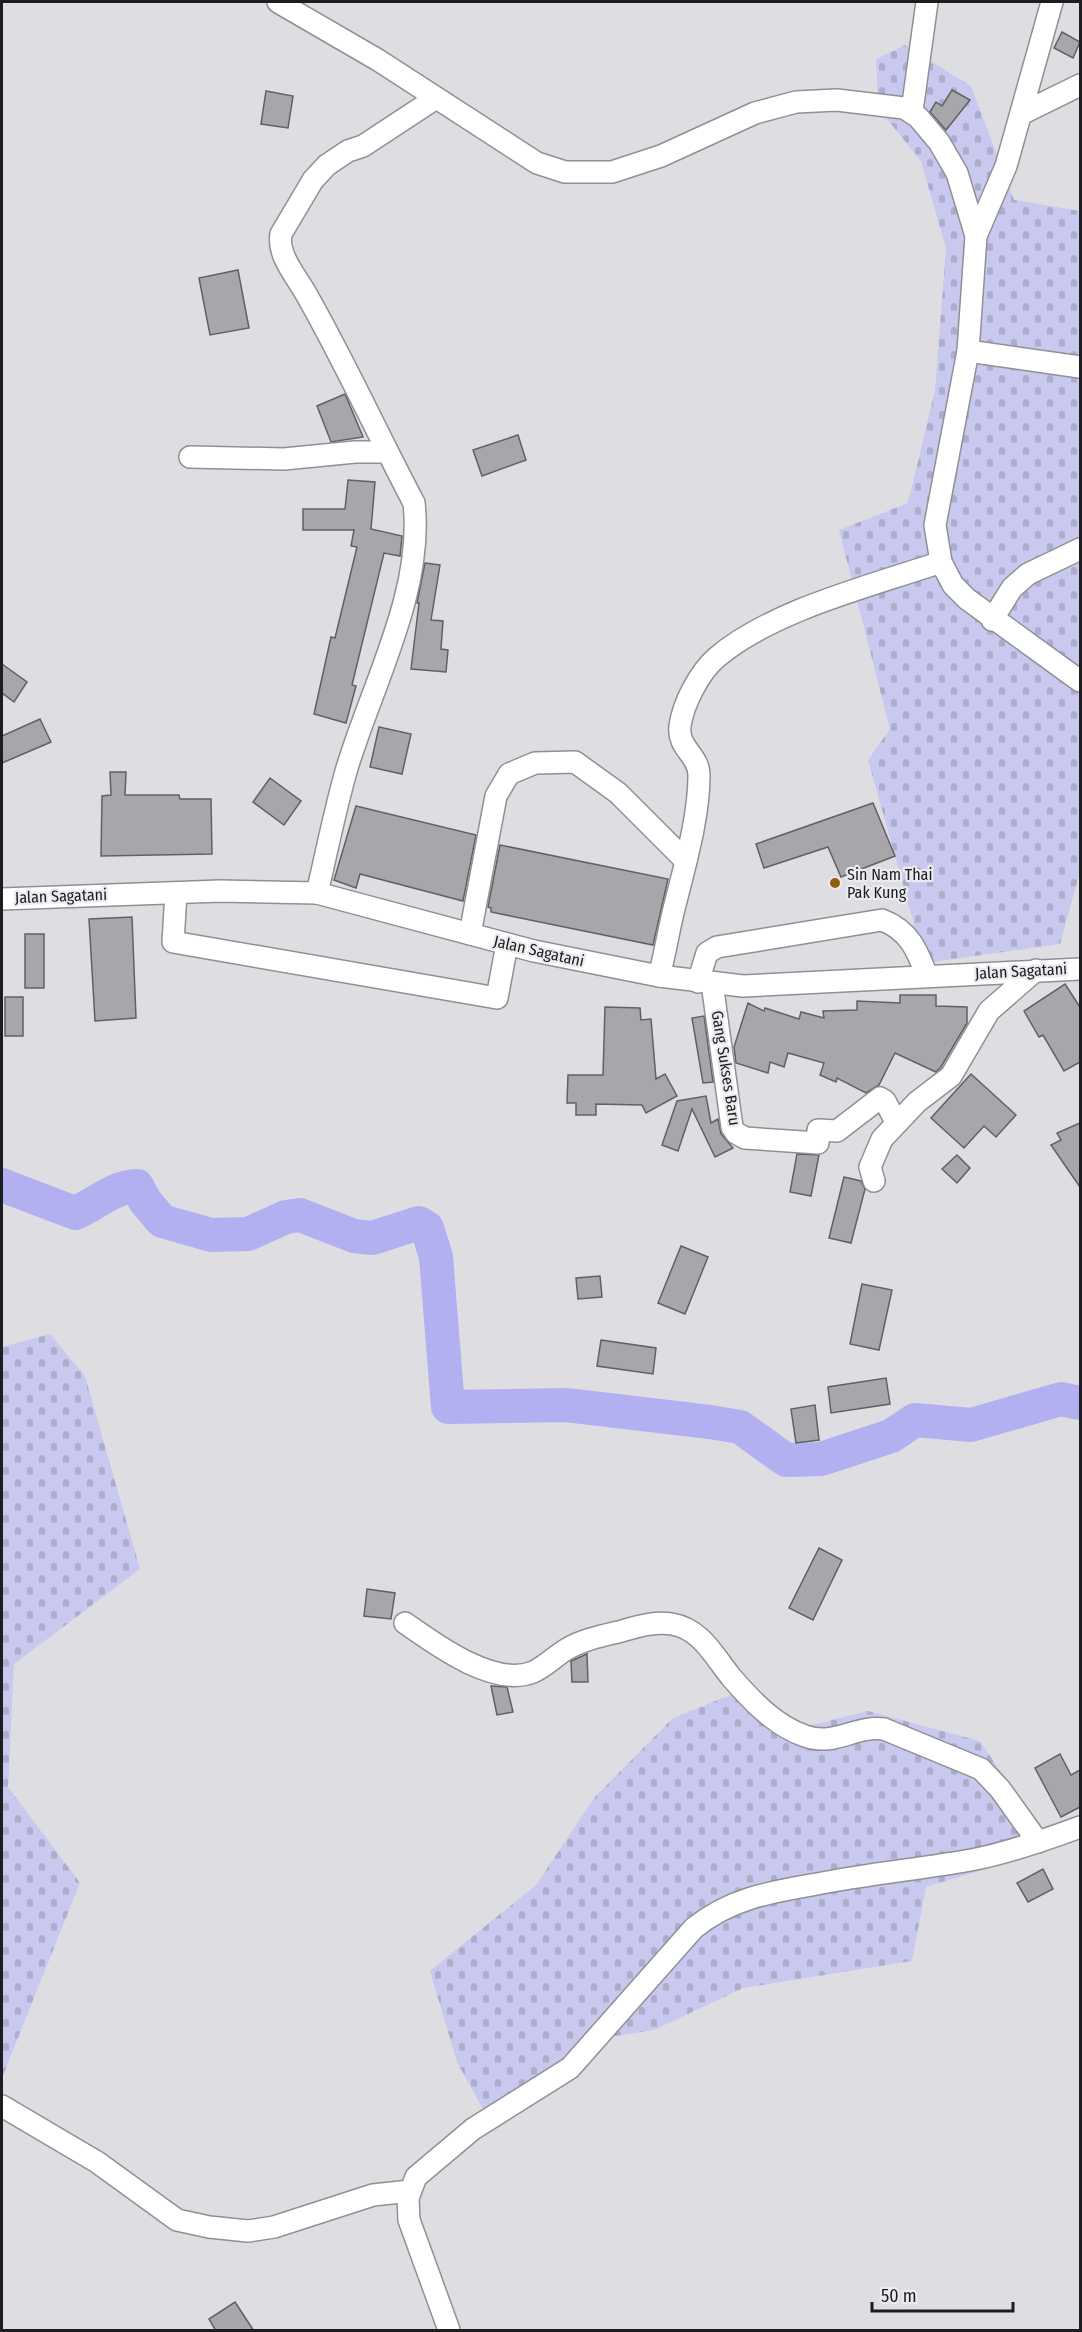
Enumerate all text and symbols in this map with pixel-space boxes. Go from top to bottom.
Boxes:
place label: Sin Nam Thai Pak Kung [847,865,933,902]
marker: Sin Nam Thai Pak Kung [828,876,842,890]
street label: Jalan Sagatani [15,885,107,907]
street label: Jalan Sagatani [492,931,586,971]
street label: Jalan Sagatani [974,959,1068,983]
street label: Gang Sukses Baru [708,1009,744,1127]
scale bar [872,2275,1013,2313]
text: 50 m [881,2285,917,2307]

